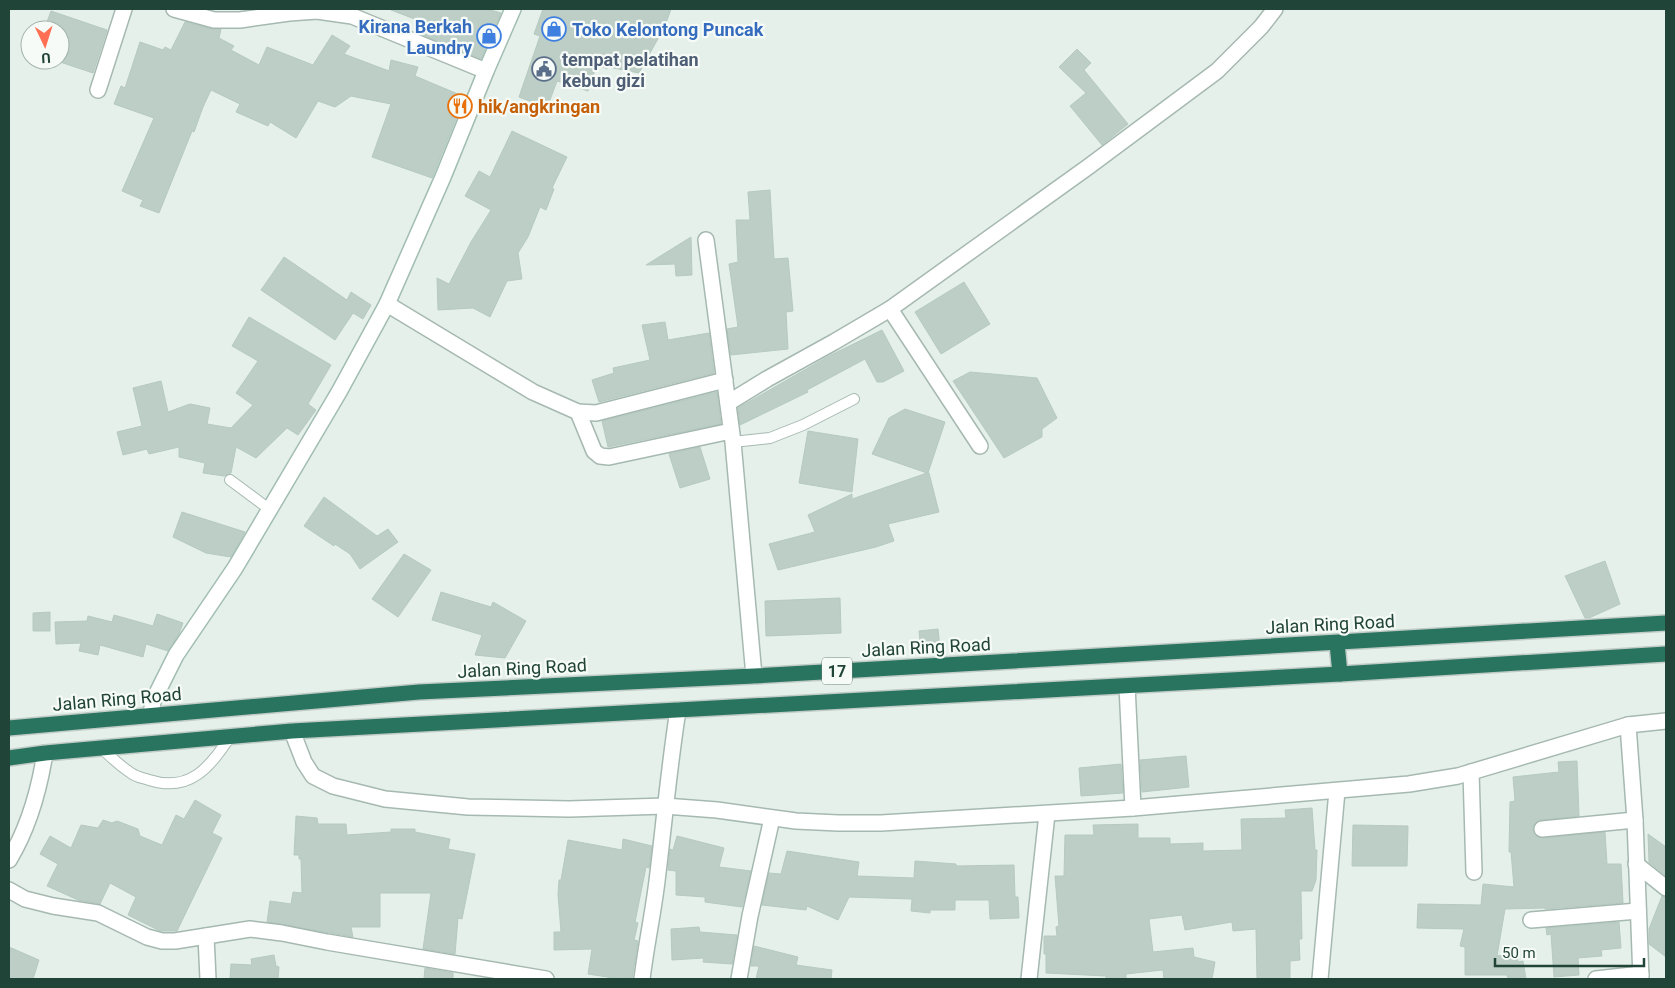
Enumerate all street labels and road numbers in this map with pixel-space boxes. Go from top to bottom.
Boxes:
street label: Jalan Ring Road [1265,610,1395,638]
street label: Jalan Ring Road [861,633,991,661]
street label: Jalan Ring Road [457,654,587,682]
road number: 17 [822,658,852,684]
street label: Jalan Ring Road [52,683,182,715]

